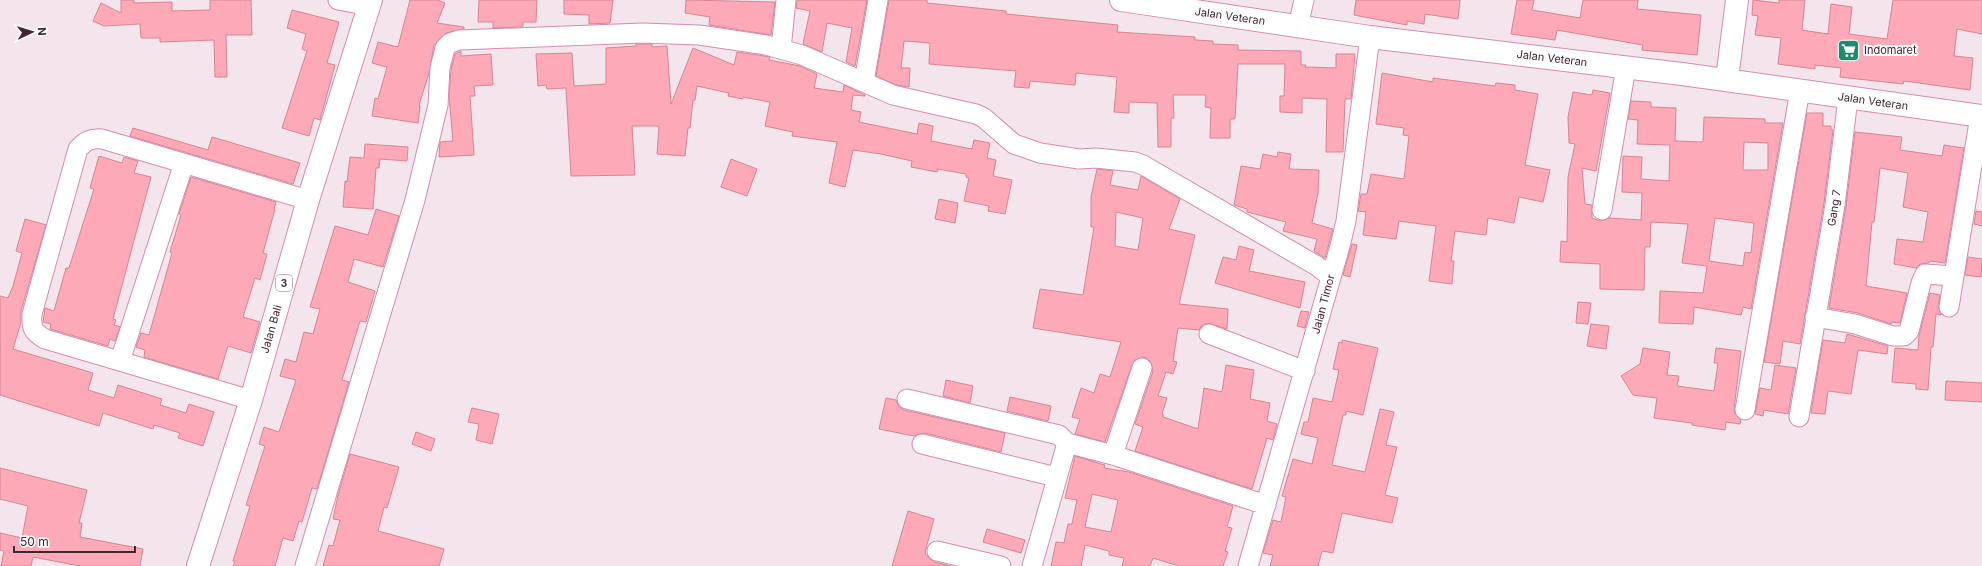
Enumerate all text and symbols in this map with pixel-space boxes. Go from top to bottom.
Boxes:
street label: Jalan Veteran [1194,4,1266,28]
north arrow [12,12,52,52]
text: N [35,27,49,36]
supermarket icon: Indomaret [1835,37,1861,63]
place label: Indomaret [1864,43,1917,57]
street label: Jalan Veteran [1516,47,1588,69]
street label: Jalan Veteran [1837,89,1909,113]
street label: Gang 7 [1824,189,1844,227]
street label: Jalan Timor [1308,273,1338,335]
road number: 3 [276,275,292,291]
street label: Jalan Bali [257,303,285,355]
scale bar [14,528,135,554]
text: 50 m [20,534,49,549]

